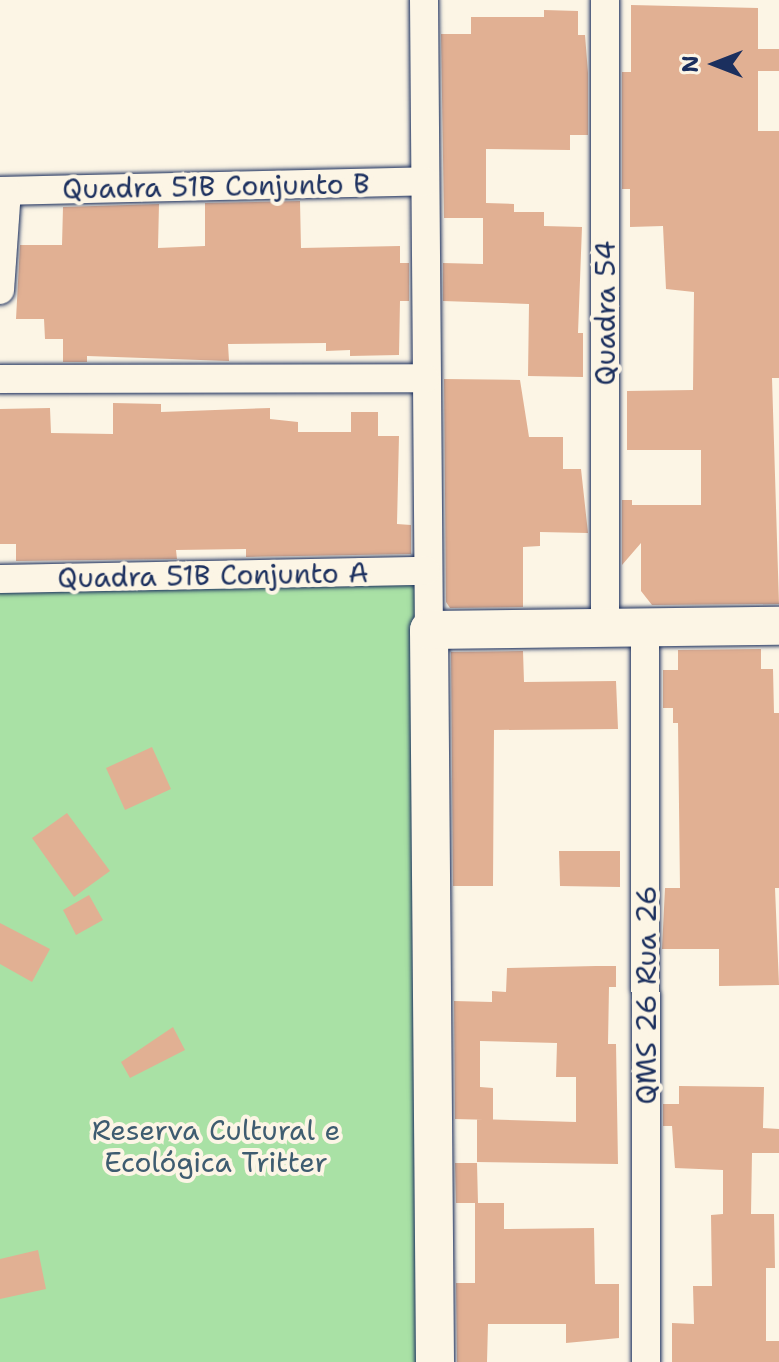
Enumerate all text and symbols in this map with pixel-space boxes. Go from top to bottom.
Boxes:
north arrow [675,24,755,104]
text: N [676,55,705,73]
street label: Quadra 51B Conjunto B [62,167,370,205]
street label: Quadra 54 [588,240,622,386]
street label: Quadra 51B Conjunto A [57,555,369,595]
street label: QMS 26 Rua 26 [629,885,663,1105]
park label: Reserva Cultural e Ecológica Tritter [92,1113,340,1179]

